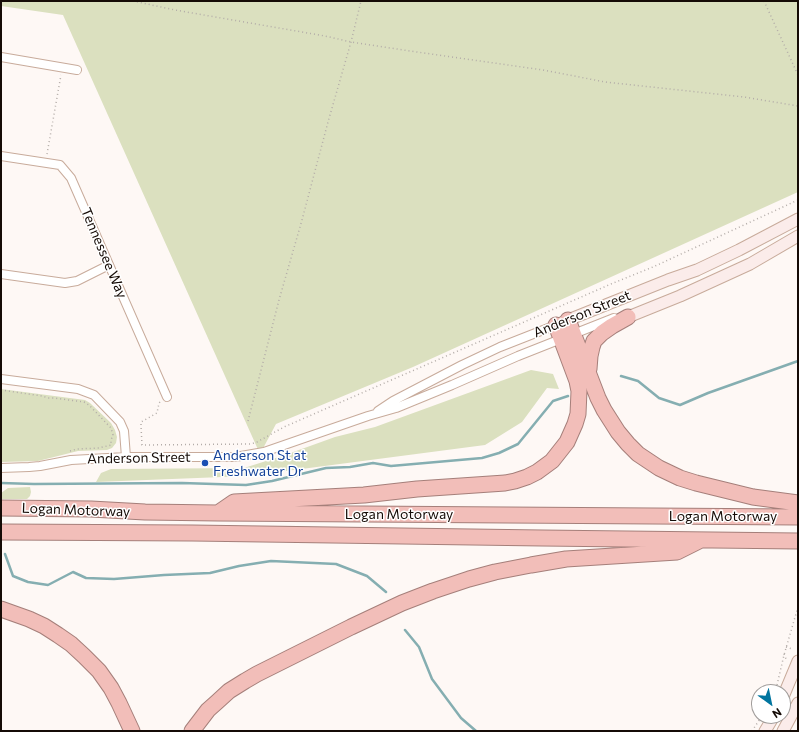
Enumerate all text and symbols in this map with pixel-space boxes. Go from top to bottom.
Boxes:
street label: Tennessee Way [77,205,131,301]
street label: Anderson Street [531,287,633,341]
place label: Anderson St at Freshwater Dr [213,447,306,480]
street label: Anderson Street [87,449,191,467]
marker: Anderson St at Freshwater Dr [200,458,210,468]
street label: Logan Motorway [21,500,131,520]
street label: Logan Motorway [345,506,453,522]
street label: Logan Motorway [669,508,777,524]
north arrow [751,684,791,724]
text: N [770,706,784,721]

